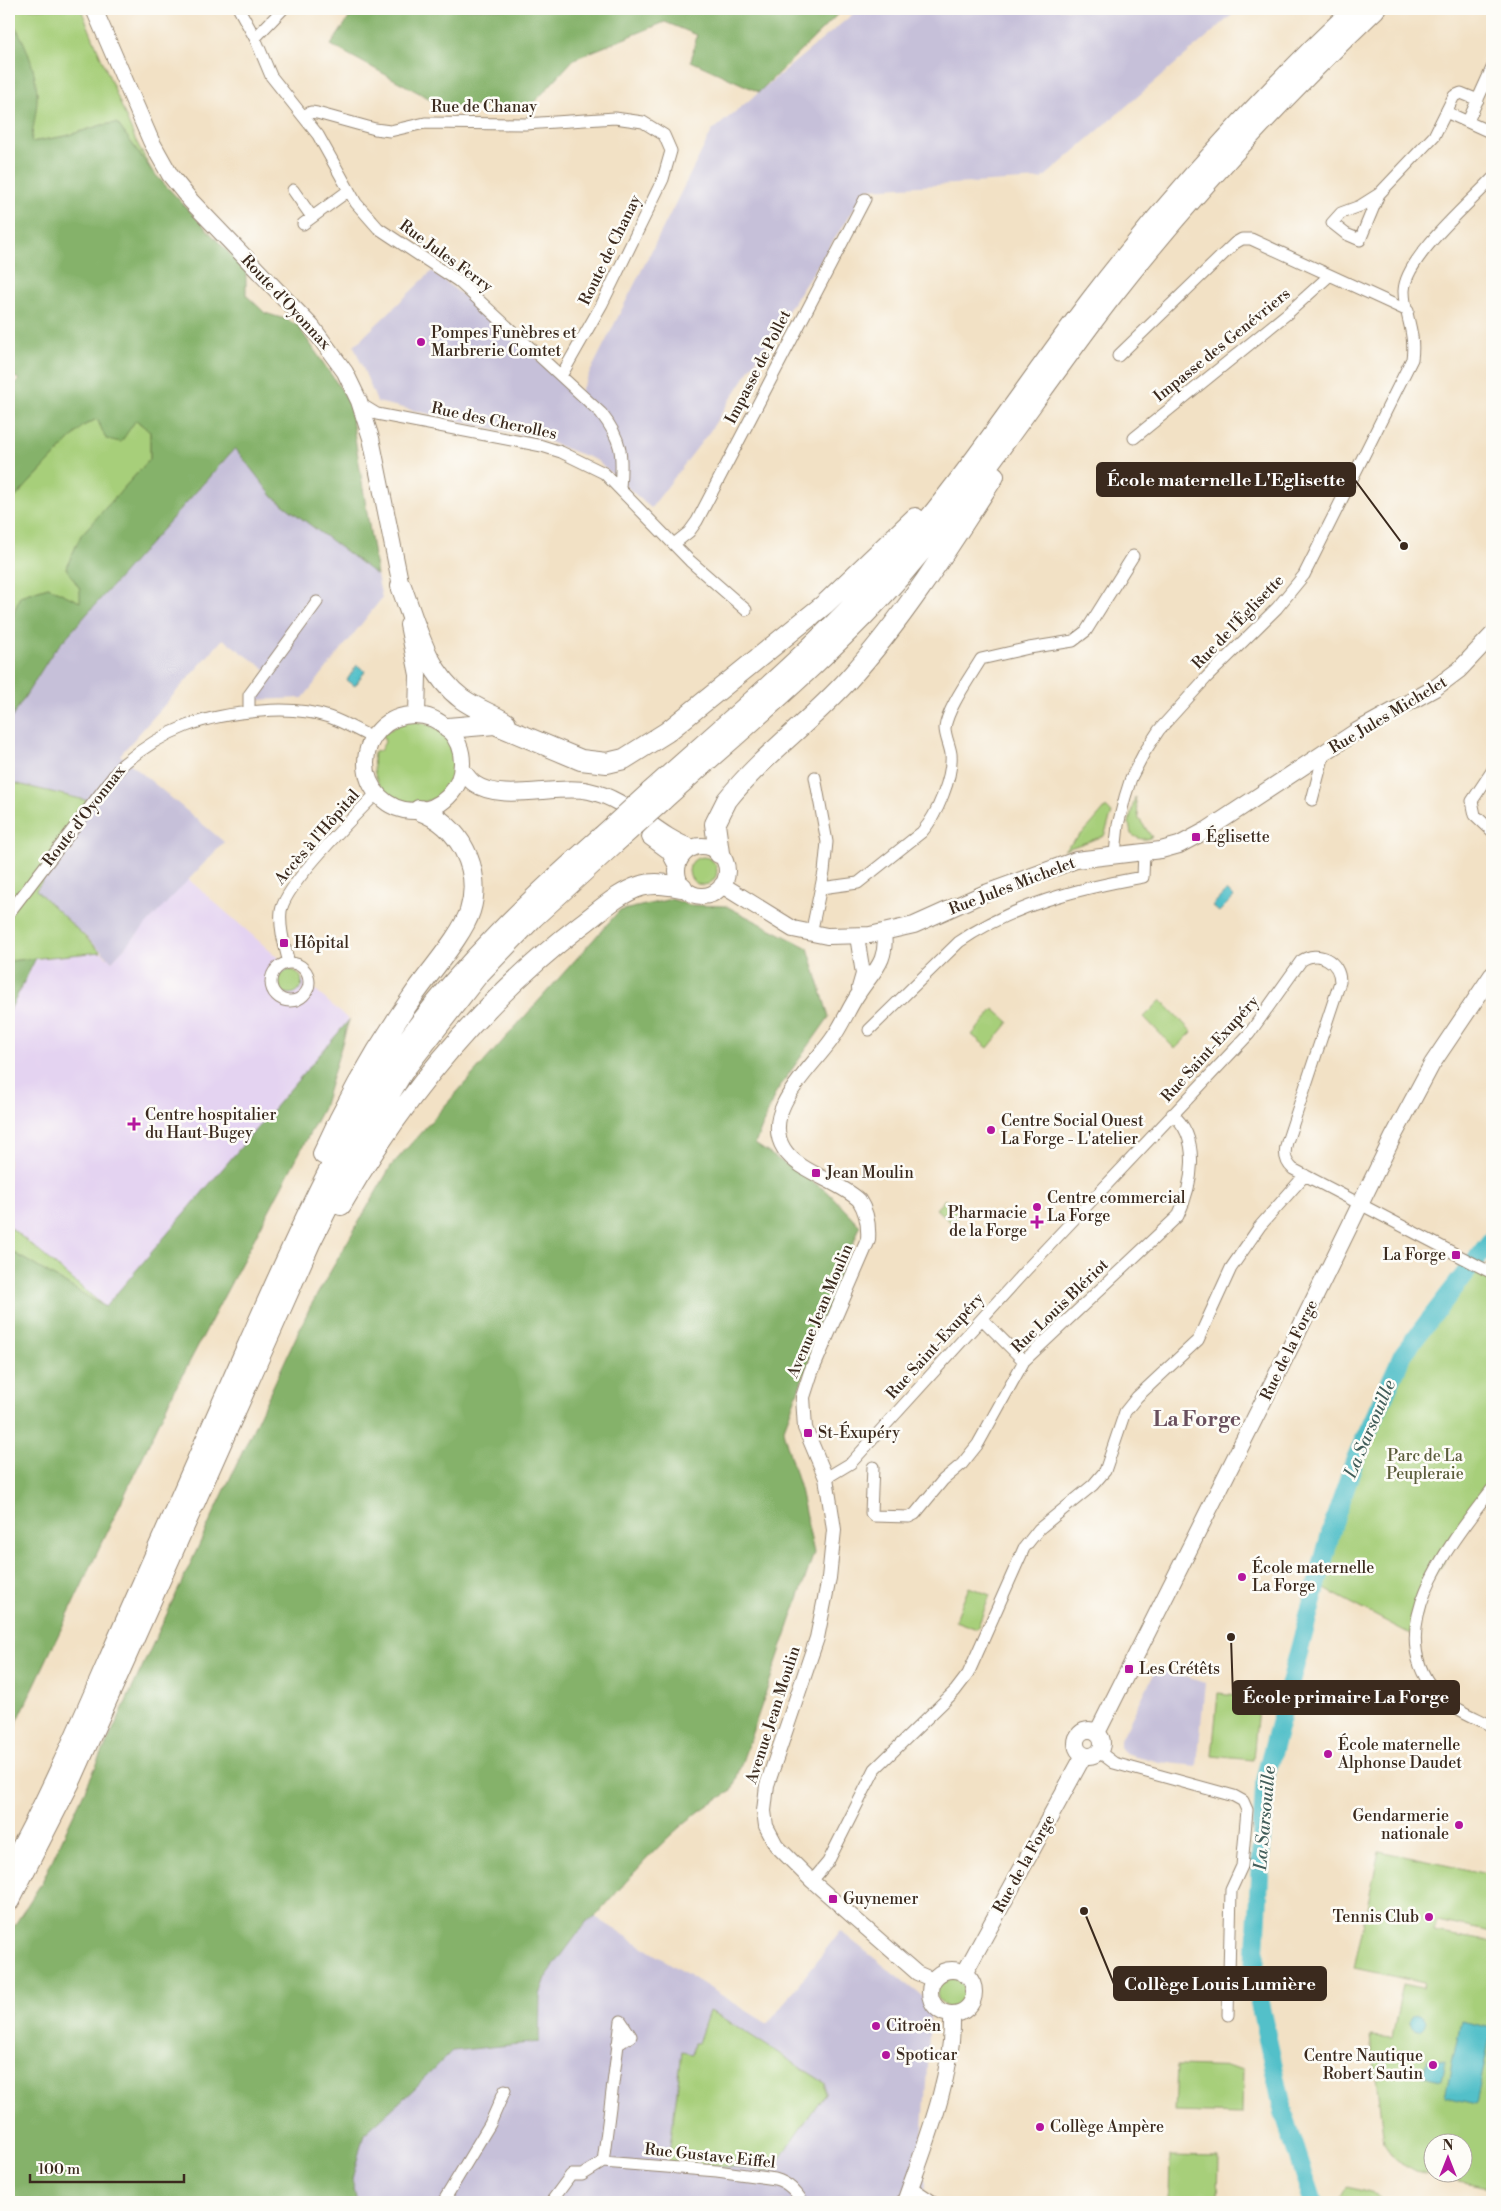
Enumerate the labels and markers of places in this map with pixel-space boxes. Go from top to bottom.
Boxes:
place label: Pompes Funèbres et Marbrerie Comtet [431,323,577,361]
marker: Pompes Funèbres et Marbrerie Comtet [415,336,427,348]
callout: École maternelle L'Eglisette [1097,463,1355,496]
place label: Églisette [1206,825,1270,847]
marker: Églisette [1190,831,1202,843]
place label: Hôpital [294,933,349,953]
marker: Hôpital [278,937,290,949]
place label: Centre hospitalier du Haut-Bugey [145,1105,276,1143]
place label: Centre Social Ouest La Forge - L'atelier [1001,1111,1144,1149]
marker: Centre hospitalier du Haut-Bugey [127,1117,141,1131]
marker: Centre Social Ouest La Forge - L'atelier [985,1124,997,1136]
place label: Jean Moulin [825,1163,914,1183]
marker: Jean Moulin [810,1167,822,1179]
place label: Centre commercial La Forge [1047,1188,1186,1226]
marker: Centre commercial La Forge [1031,1201,1043,1213]
place label: Pharmacie de la Forge [948,1203,1027,1241]
marker: Pharmacie de la Forge [1031,1216,1043,1228]
place label: La Forge [1383,1245,1446,1265]
marker: La Forge [1450,1249,1462,1261]
place label: St-Éxupéry [818,1421,900,1443]
marker: St-Éxupéry [802,1427,814,1439]
place label: École maternelle La Forge [1252,1556,1374,1596]
marker: École maternelle La Forge [1236,1571,1248,1583]
place label: Les Crétêts [1139,1659,1220,1679]
marker: Les Crétêts [1123,1663,1135,1675]
callout: École primaire La Forge [1233,1681,1459,1714]
place label: École maternelle Alphonse Daudet [1337,1733,1462,1773]
marker: École maternelle Alphonse Daudet [1322,1748,1334,1760]
place label: Gendarmerie nationale [1352,1806,1449,1844]
marker: Gendarmerie nationale [1453,1819,1465,1831]
place label: Guynemer [843,1889,918,1909]
marker: Guynemer [827,1893,839,1905]
place label: Tennis Club [1332,1907,1419,1927]
marker: Tennis Club [1423,1911,1435,1923]
callout: Collège Louis Lumière [1114,1967,1326,2000]
place label: Citroën [886,2016,942,2036]
marker: Citroën [870,2020,882,2032]
place label: Spoticar [896,2045,957,2065]
place label: Centre Nautique Robert Sautin [1304,2046,1423,2084]
marker: Spoticar [880,2049,892,2061]
marker: Centre Nautique Robert Sautin [1427,2059,1439,2071]
place label: Collège Ampère [1050,2117,1164,2137]
marker: Collège Ampère [1034,2121,1046,2133]

